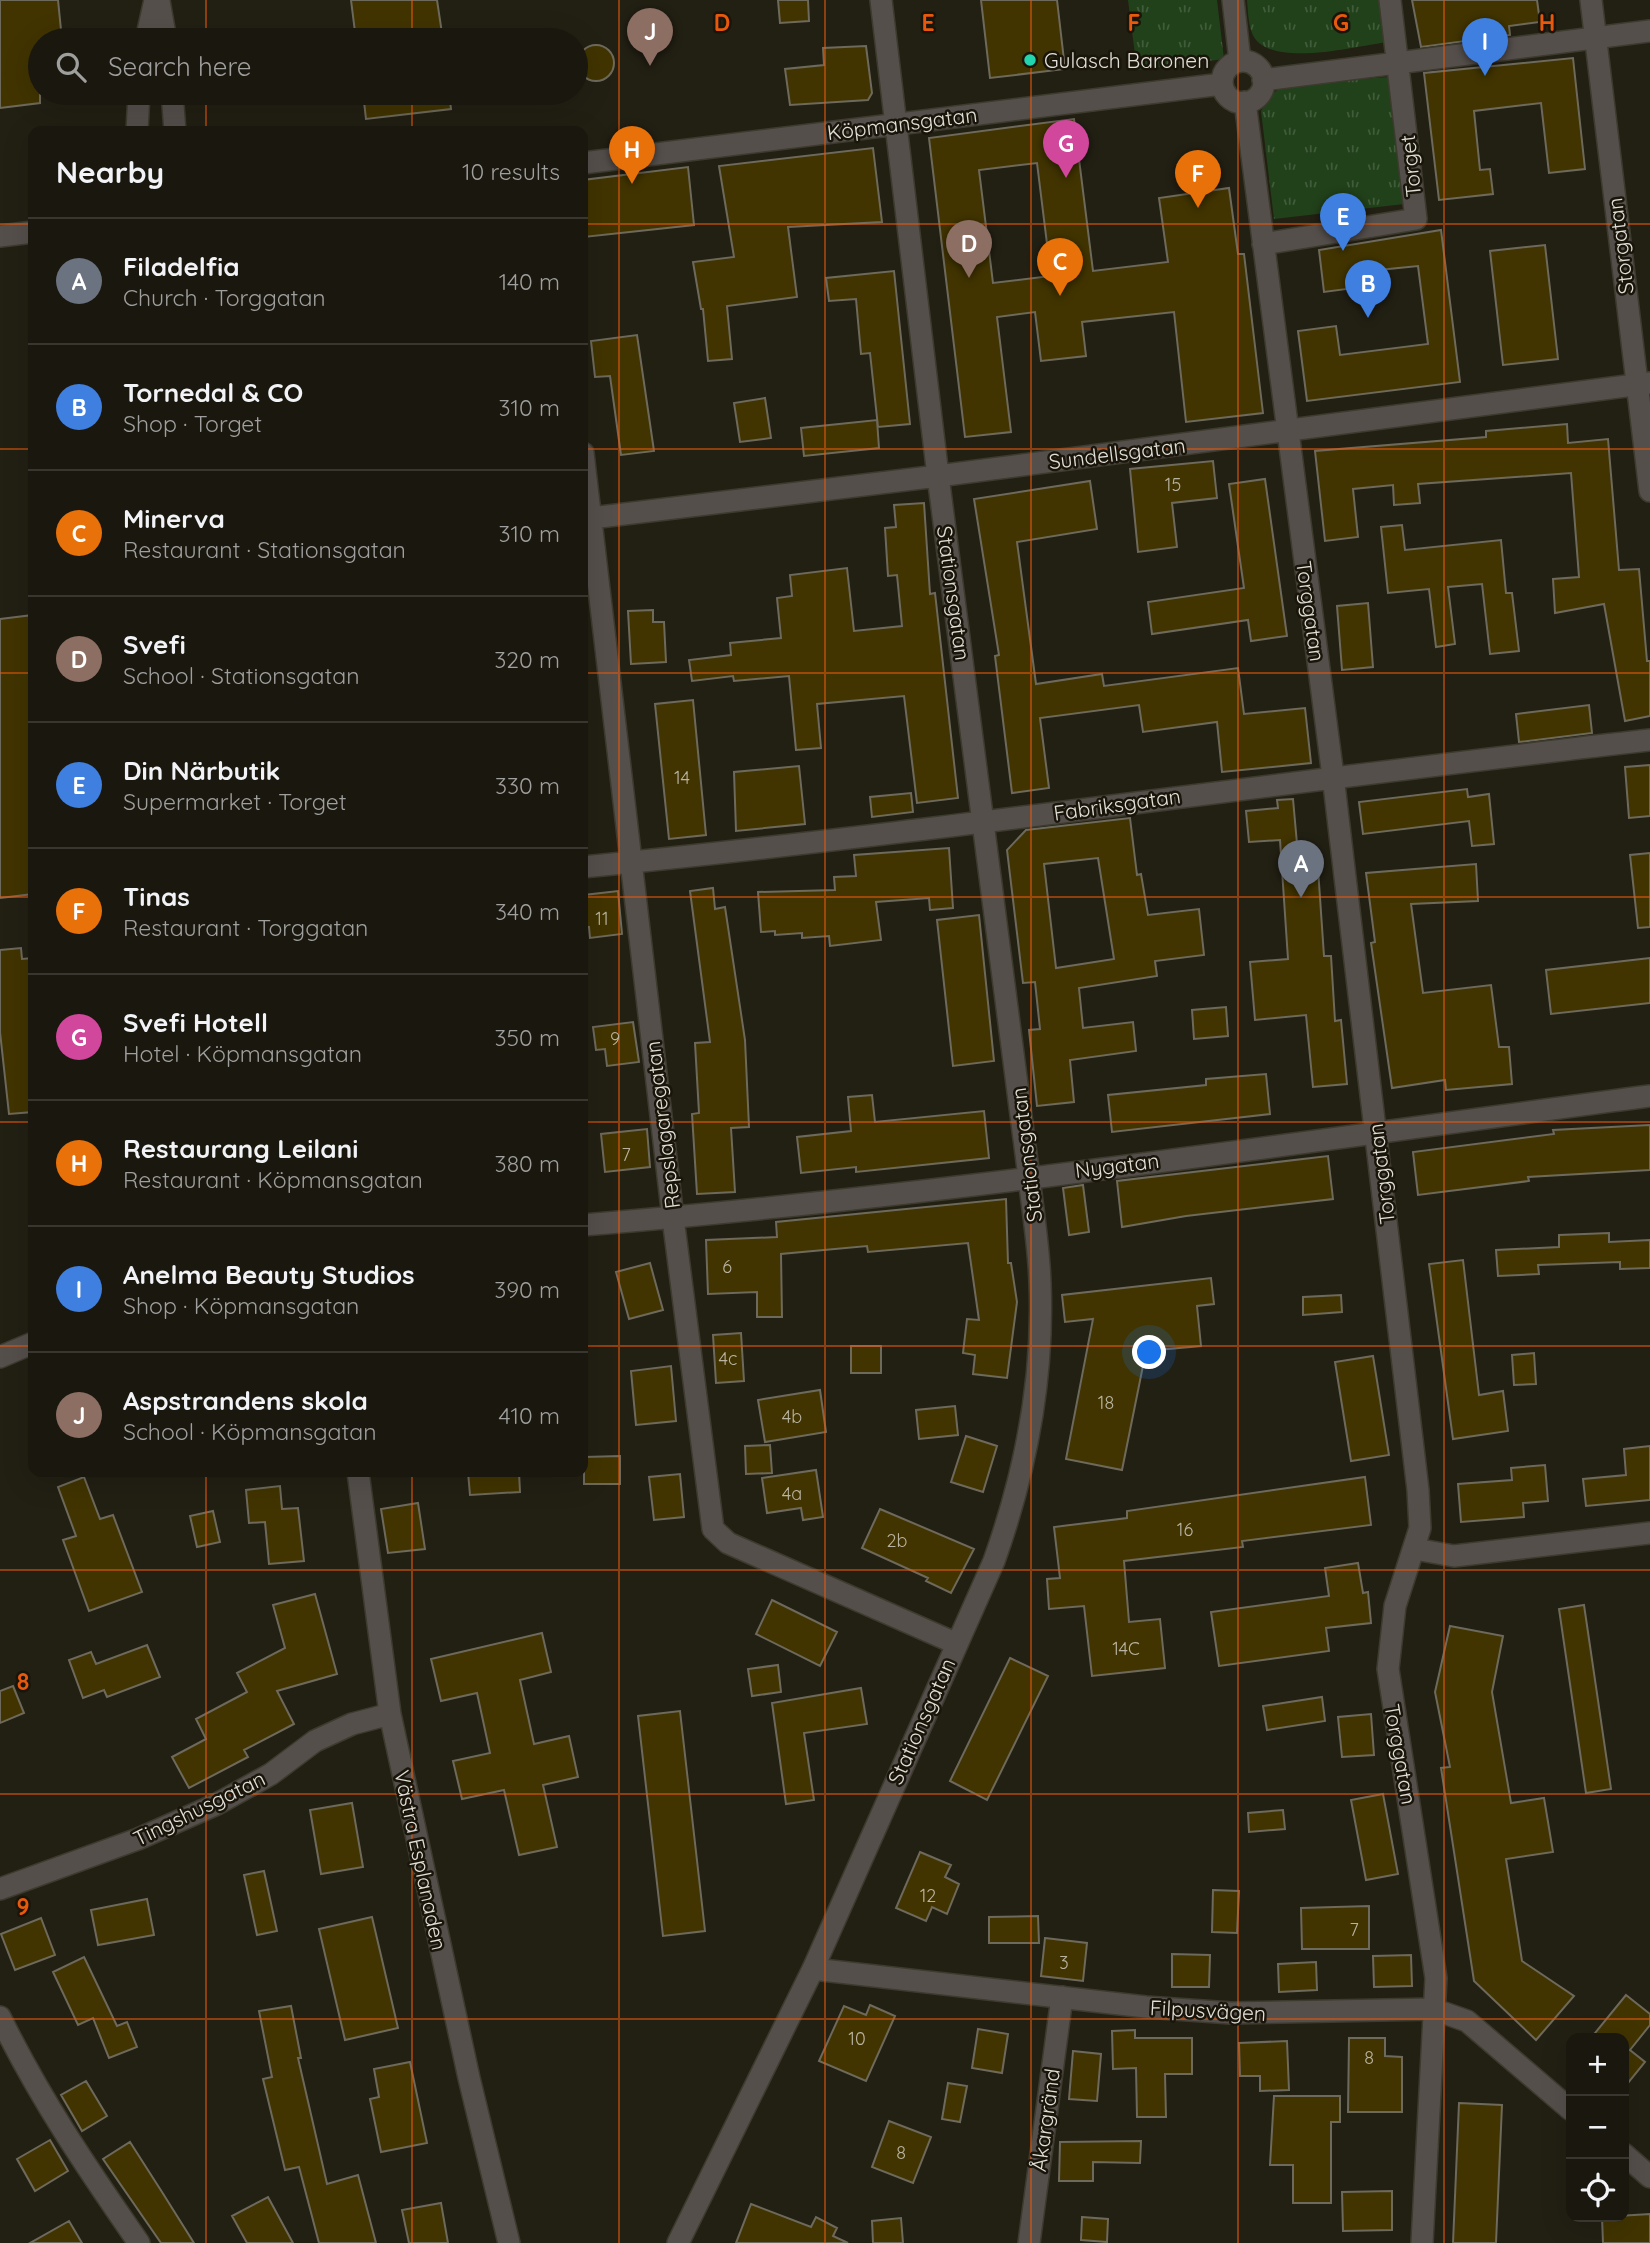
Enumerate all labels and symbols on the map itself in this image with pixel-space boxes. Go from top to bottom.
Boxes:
pin: J [627,8,673,66]
text: D [714,8,730,37]
text: E [921,8,935,37]
text: F [1128,8,1140,37]
text: G [1333,8,1349,37]
text: H [1539,8,1555,37]
pin: I [1462,18,1508,76]
place label: Gulasch Baronen [1044,47,1209,73]
marker: Gulasch Baronen [1022,52,1038,68]
street label: Köpmansgatan [825,101,979,145]
pin: G [1043,120,1089,178]
pin: H [609,126,655,184]
street label: Torget [1394,134,1426,198]
pin: F [1175,150,1221,208]
pin: E [1320,193,1366,251]
street label: Storgatan [1601,196,1639,296]
pin: D [946,220,992,278]
pin: C [1037,238,1083,296]
pin: B [1345,260,1391,318]
street label: Sundellsgatan [1047,432,1187,474]
house number: 15 [1165,473,1181,496]
street label: Stationsgatan [932,524,976,662]
street label: Torggatan [1291,559,1331,663]
house number: 14 [674,766,690,789]
street label: Fabriksgatan [1052,782,1182,826]
pin: A [1278,840,1324,898]
house number: 11 [595,907,609,930]
house number: 9 [610,1027,620,1050]
street label: Repslagaregatan [639,1040,685,1210]
street label: Stationsgatan [1005,1086,1047,1224]
street label: Torggatan [1362,1122,1400,1226]
house number: 7 [621,1143,631,1166]
street label: Nygatan [1073,1147,1161,1183]
house number: 6 [722,1255,732,1278]
your location [1132,1335,1166,1369]
house number: 4c [719,1347,737,1370]
house number: 18 [1098,1391,1114,1414]
house number: 4b [782,1405,802,1428]
house number: 4a [782,1482,802,1505]
house number: 16 [1177,1518,1193,1541]
house number: 2b [887,1529,908,1552]
house number: 14C [1112,1637,1140,1660]
street label: Stationsgatan [882,1654,960,1788]
text: 8 [17,1667,29,1696]
street label: Torggatan [1379,1702,1423,1806]
street label: Tingshusgatan [129,1765,269,1851]
street label: Västra Esplanaden [389,1768,453,1952]
house number: 12 [920,1884,936,1907]
text: 9 [16,1892,30,1921]
house number: 7 [1349,1918,1359,1941]
house number: 3 [1059,1951,1069,1974]
street label: Filpusvägen [1149,1994,1267,2026]
house number: 10 [848,2027,866,2050]
house number: 8 [1364,2046,1374,2069]
street label: Åkargränd [1025,2067,1065,2173]
house number: 8 [896,2141,906,2164]

